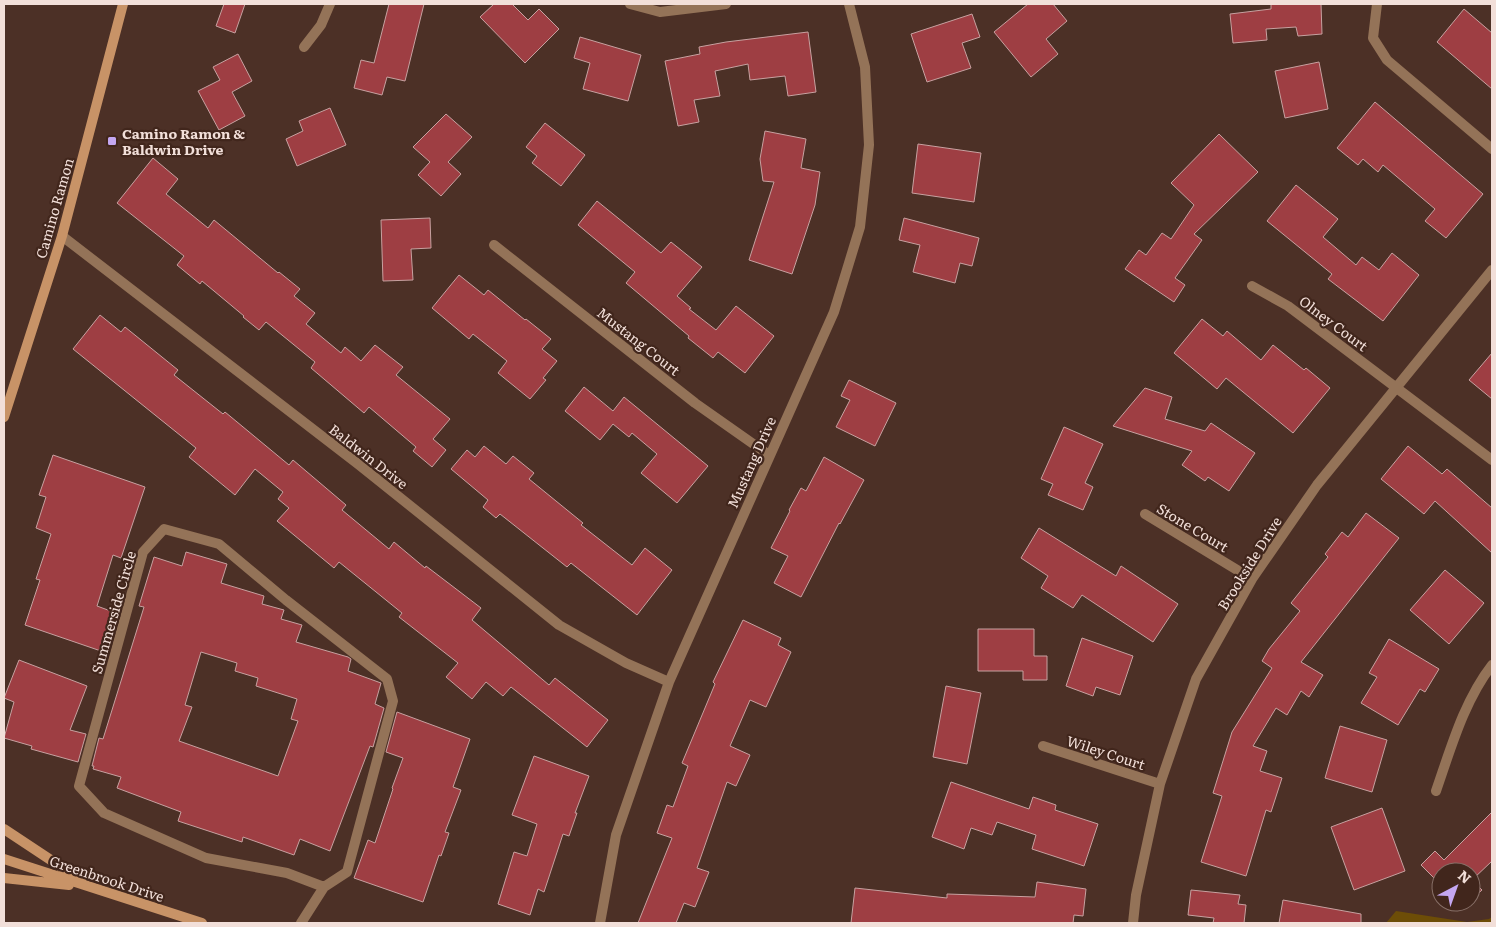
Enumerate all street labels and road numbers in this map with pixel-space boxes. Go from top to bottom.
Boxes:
street label: Camino Ramon [30,155,78,261]
street label: Olney Court [1296,291,1373,356]
street label: Mustang Court [593,302,685,380]
street label: Mustang Drive [722,413,780,511]
street label: Baldwin Drive [325,419,413,493]
street label: Stone Court [1153,498,1233,556]
street label: Brookside Drive [1212,512,1286,614]
street label: Summerside Circle [86,548,140,676]
street label: Wiley Court [1064,730,1148,774]
street label: Greenbrook Drive [47,850,167,906]

